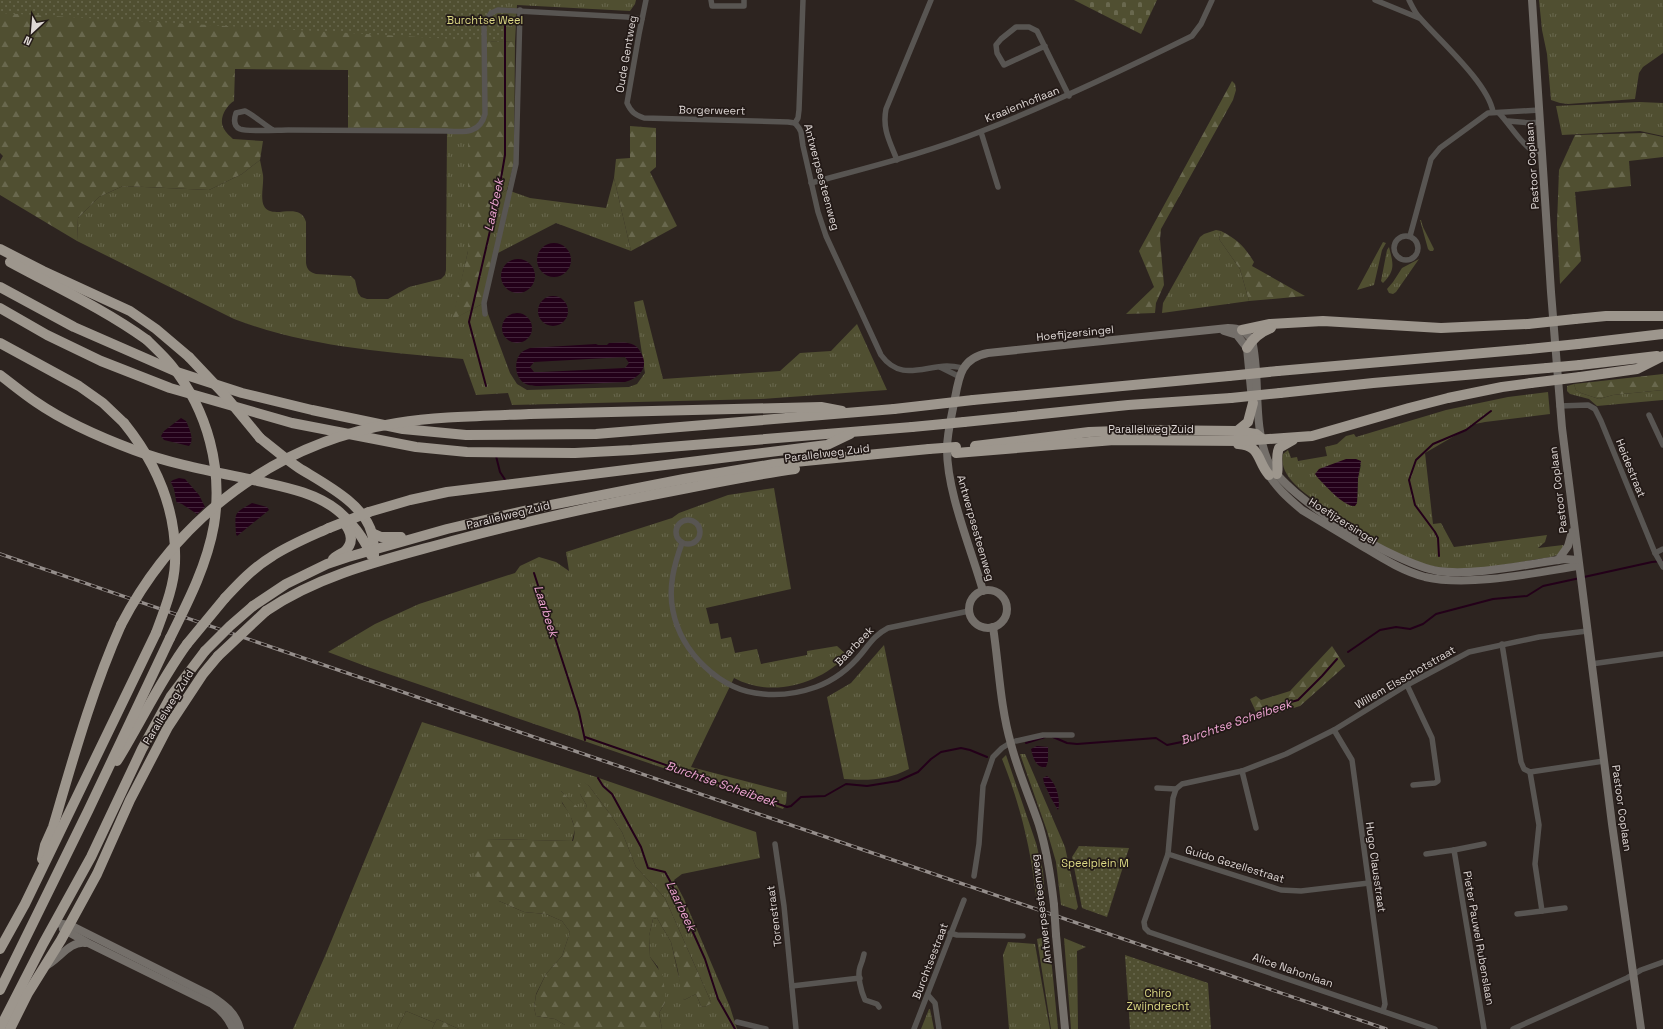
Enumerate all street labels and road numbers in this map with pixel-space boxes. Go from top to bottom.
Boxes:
street label: Oude Gentweg [612,14,640,94]
street label: Kraaienhoflaan [983,83,1061,125]
street label: Borgerweert [679,102,745,118]
street label: Antwerpsesteenweg [801,122,843,232]
street label: Pastoor Coplaan [1522,122,1542,210]
street label: Hoefijzersingel [1036,322,1114,344]
street label: Parallelweg Zuid [1108,422,1194,436]
street label: Heidestraat [1613,437,1649,499]
street label: Parallelweg Zuid [784,441,870,465]
street label: Pastoor Coplaan [1546,446,1570,534]
street label: Antwerpsesteenweg [954,473,998,583]
street label: Hoefijzersingel [1306,494,1380,548]
street label: Parallelweg Zuid [465,498,551,532]
street label: Baarbeek [832,623,876,669]
street label: Willem Elsschotstraat [1352,642,1458,712]
street label: Parallelweg Zuid [139,667,197,747]
street label: Pastoor Coplaan [1609,764,1635,852]
street label: Hugo Clausstraat [1363,821,1389,913]
street label: Guido Gezellestraat [1184,842,1286,886]
street label: Antwerpsesteenweg [1027,854,1055,964]
street label: Pieter Pauwel Rubenslaan [1460,870,1498,1006]
street label: Torenstraat [763,885,785,947]
street label: Burchtsestraat [909,921,951,1001]
street label: Alice Nahonlaan [1251,950,1335,990]

